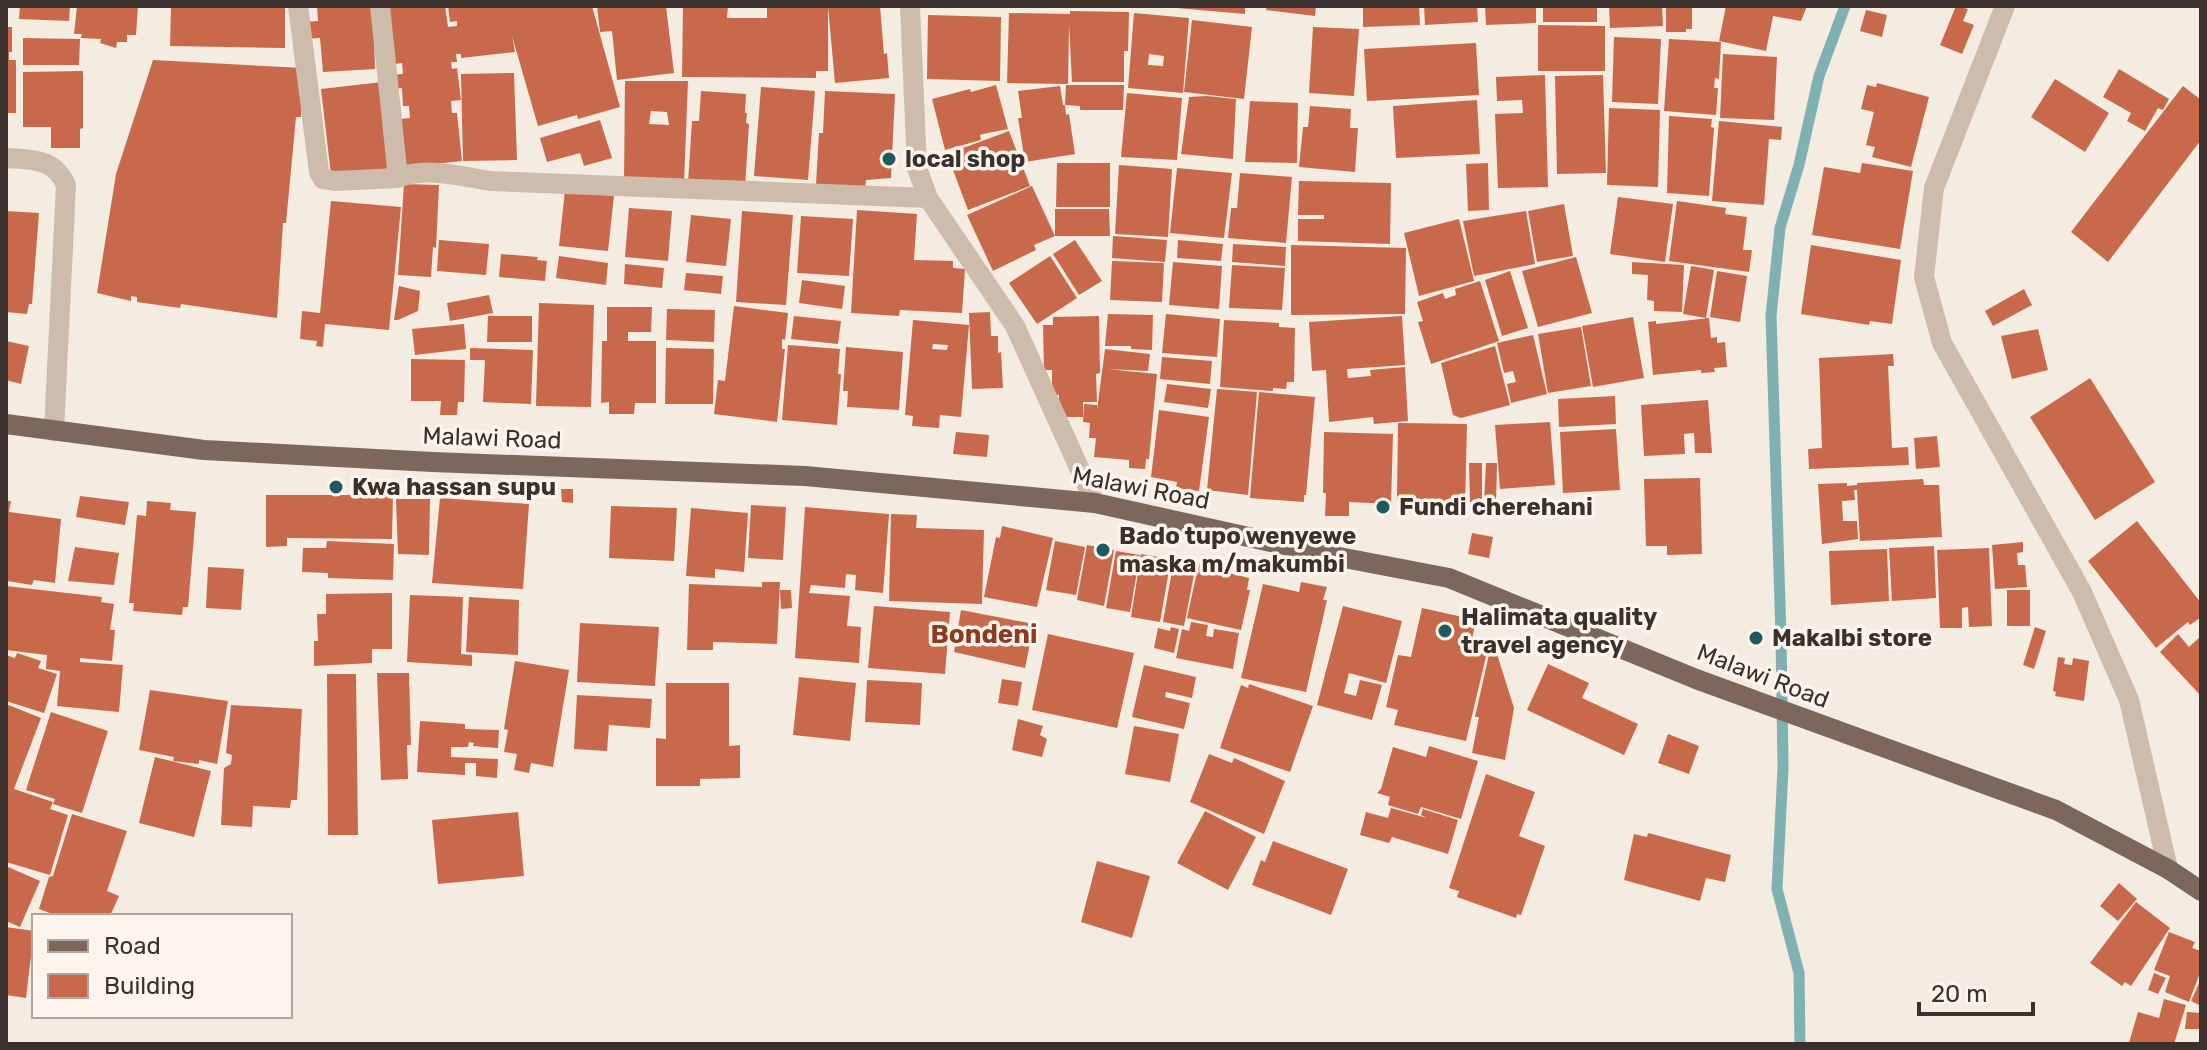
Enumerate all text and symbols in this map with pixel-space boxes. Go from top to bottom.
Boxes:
place label: local shop [905,145,1026,173]
marker: local shop [880,150,898,168]
street label: Malawi Road [422,422,562,454]
street label: Malawi Road [1070,461,1212,515]
place label: Kwa hassan supu [352,473,556,501]
marker: Kwa hassan supu [327,478,345,496]
place label: Fundi cherehani [1399,493,1593,521]
marker: Fundi cherehani [1374,498,1392,516]
place label: Bado tupo wenyewe maska m/makumbi [1119,522,1356,578]
marker: Bado tupo wenyewe maska m/makumbi [1094,541,1112,559]
place label: Halimata quality travel agency [1461,603,1657,659]
district label: Bondeni [931,619,1037,650]
marker: Halimata quality travel agency [1436,622,1454,640]
place label: Makalbi store [1772,624,1932,652]
marker: Makalbi store [1747,629,1765,647]
street label: Malawi Road [1693,638,1833,714]
legend [32,914,292,1018]
text: Road [104,932,161,960]
scale bar [1919,966,2033,1016]
text: Building [104,972,195,1000]
text: 20 m [1931,980,1988,1008]

